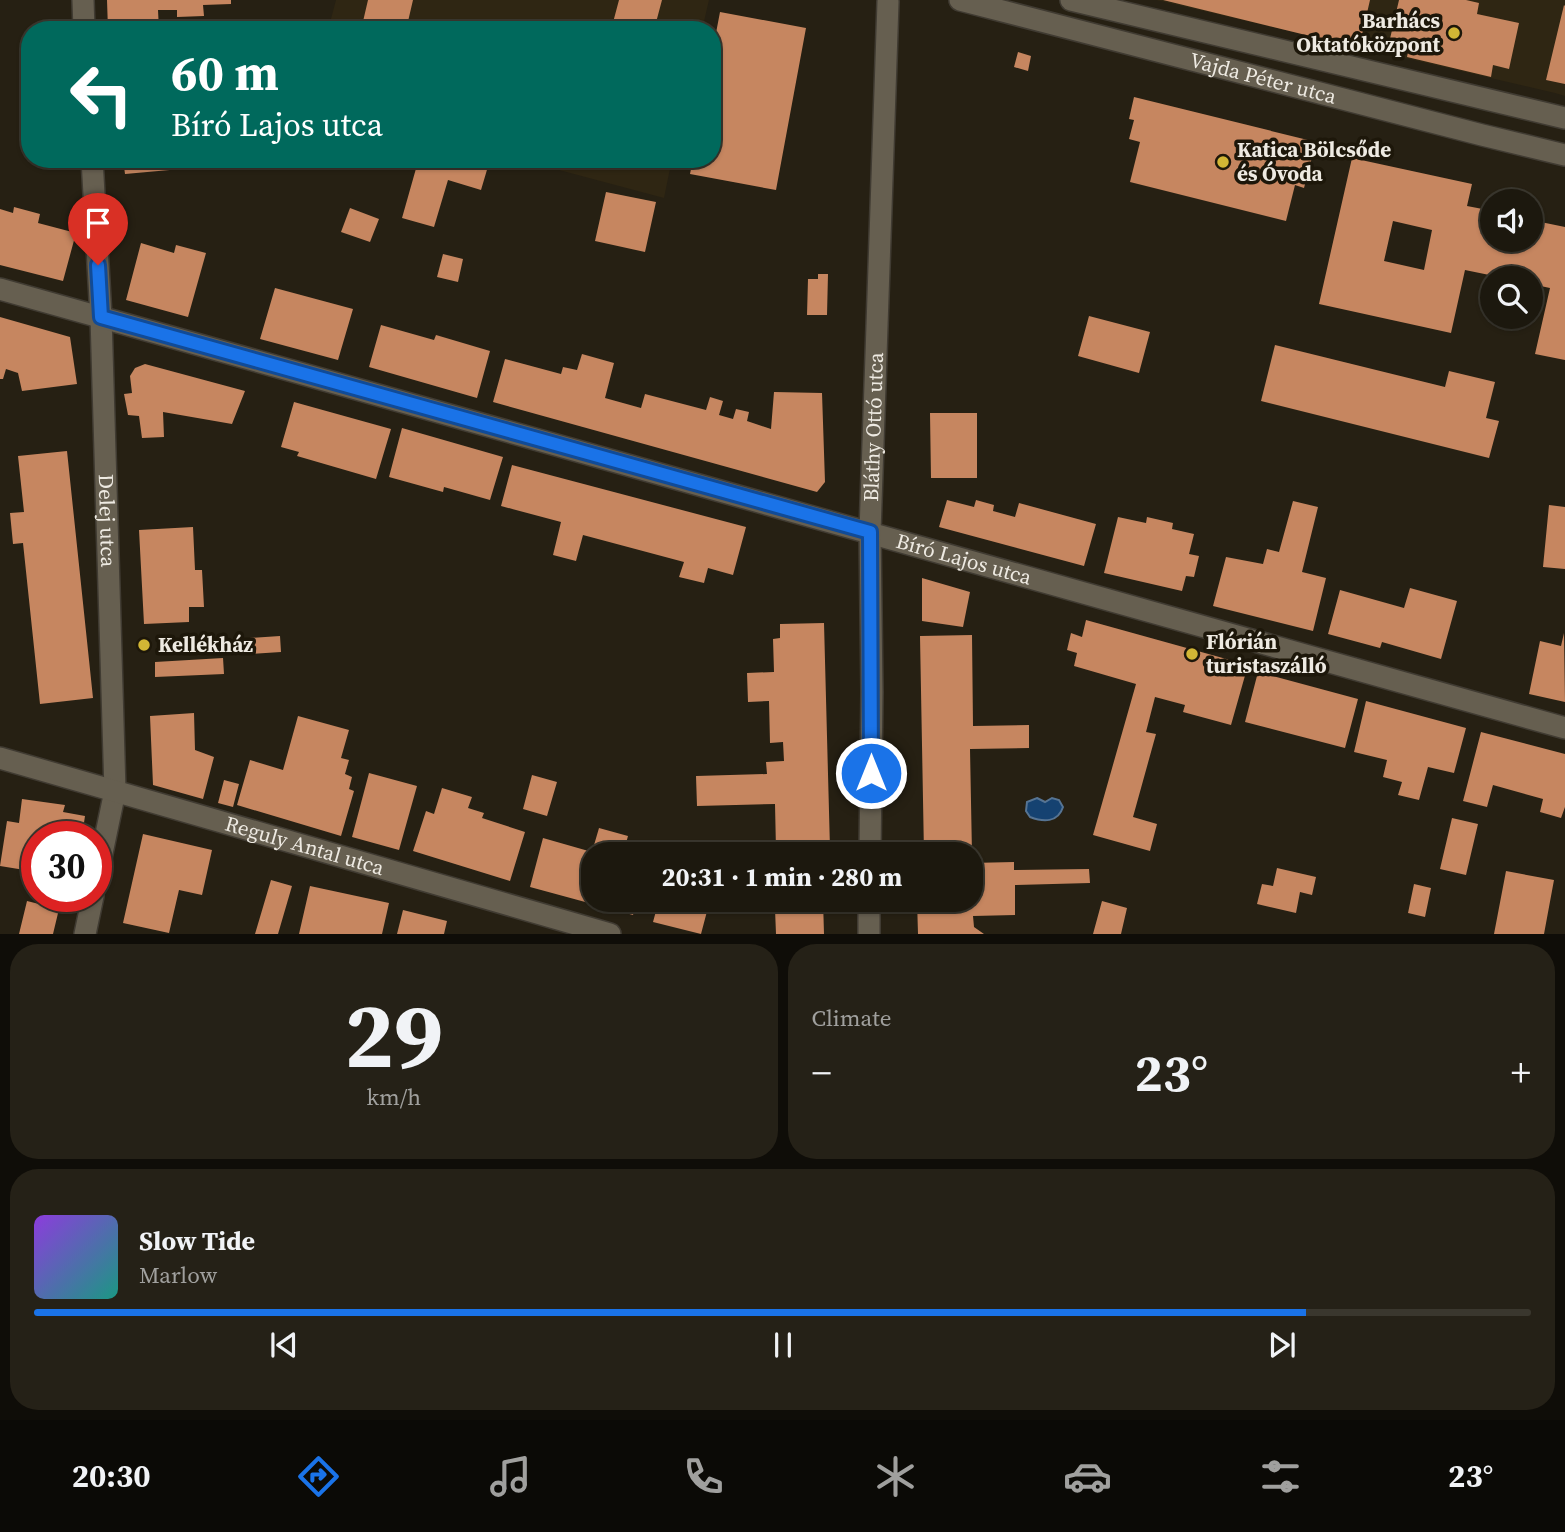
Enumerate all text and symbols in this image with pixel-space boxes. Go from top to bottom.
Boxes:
place label: Barhács Oktatóközpont [1296,6,1440,59]
marker: Barhács Oktatóközpont [1446,25,1462,41]
text: 60 m [171,39,279,106]
street label: Vajda Péter utca [1187,45,1340,111]
icon: left [56,49,147,140]
text: Bíró Lajos utca [171,103,383,147]
place label: Katica Bölcsőde és Óvoda [1237,135,1391,188]
marker: Katica Bölcsőde és Óvoda [1215,154,1231,170]
map controls [1480,189,1543,329]
button: sound [1480,189,1543,252]
pin [68,193,128,265]
icon: arrive [79,204,117,242]
button: search [1480,266,1543,329]
street label: Bláthy Ottó utca [856,352,890,502]
street label: Delej utca [92,474,123,568]
street label: Bíró Lajos utca [893,526,1035,592]
place label: Flórián turistaszálló [1206,627,1327,680]
place label: Kellékház [158,630,253,659]
marker: Kellékház [136,637,152,653]
marker: Flórián turistaszálló [1184,646,1200,662]
position arrow [834,736,908,810]
street label: Reguly Antal utca [222,809,388,882]
speed limit sign: 30 [21,821,112,912]
text: 20:31 · 1 min · 280 m [662,859,902,895]
text: 29 [344,973,443,1097]
text: Climate [812,1002,891,1034]
text: 23° [1135,1037,1208,1108]
text: − [812,1047,832,1099]
text: + [1511,1047,1531,1099]
text: km/h [366,1081,421,1113]
text: Slow Tide [139,1223,255,1259]
text: Marlow [139,1259,217,1291]
icon: previous [265,1326,303,1364]
icon: pause [764,1326,802,1364]
icon: next [1263,1326,1301,1364]
icon: directions [294,1452,343,1501]
icon: music [486,1452,535,1501]
icon: phone [679,1452,728,1501]
icon: climate [871,1452,920,1501]
icon: car [1063,1452,1112,1501]
icon: filters [1256,1452,1305,1501]
text: 20:30 [72,1454,151,1498]
text: 23° [1448,1454,1493,1498]

